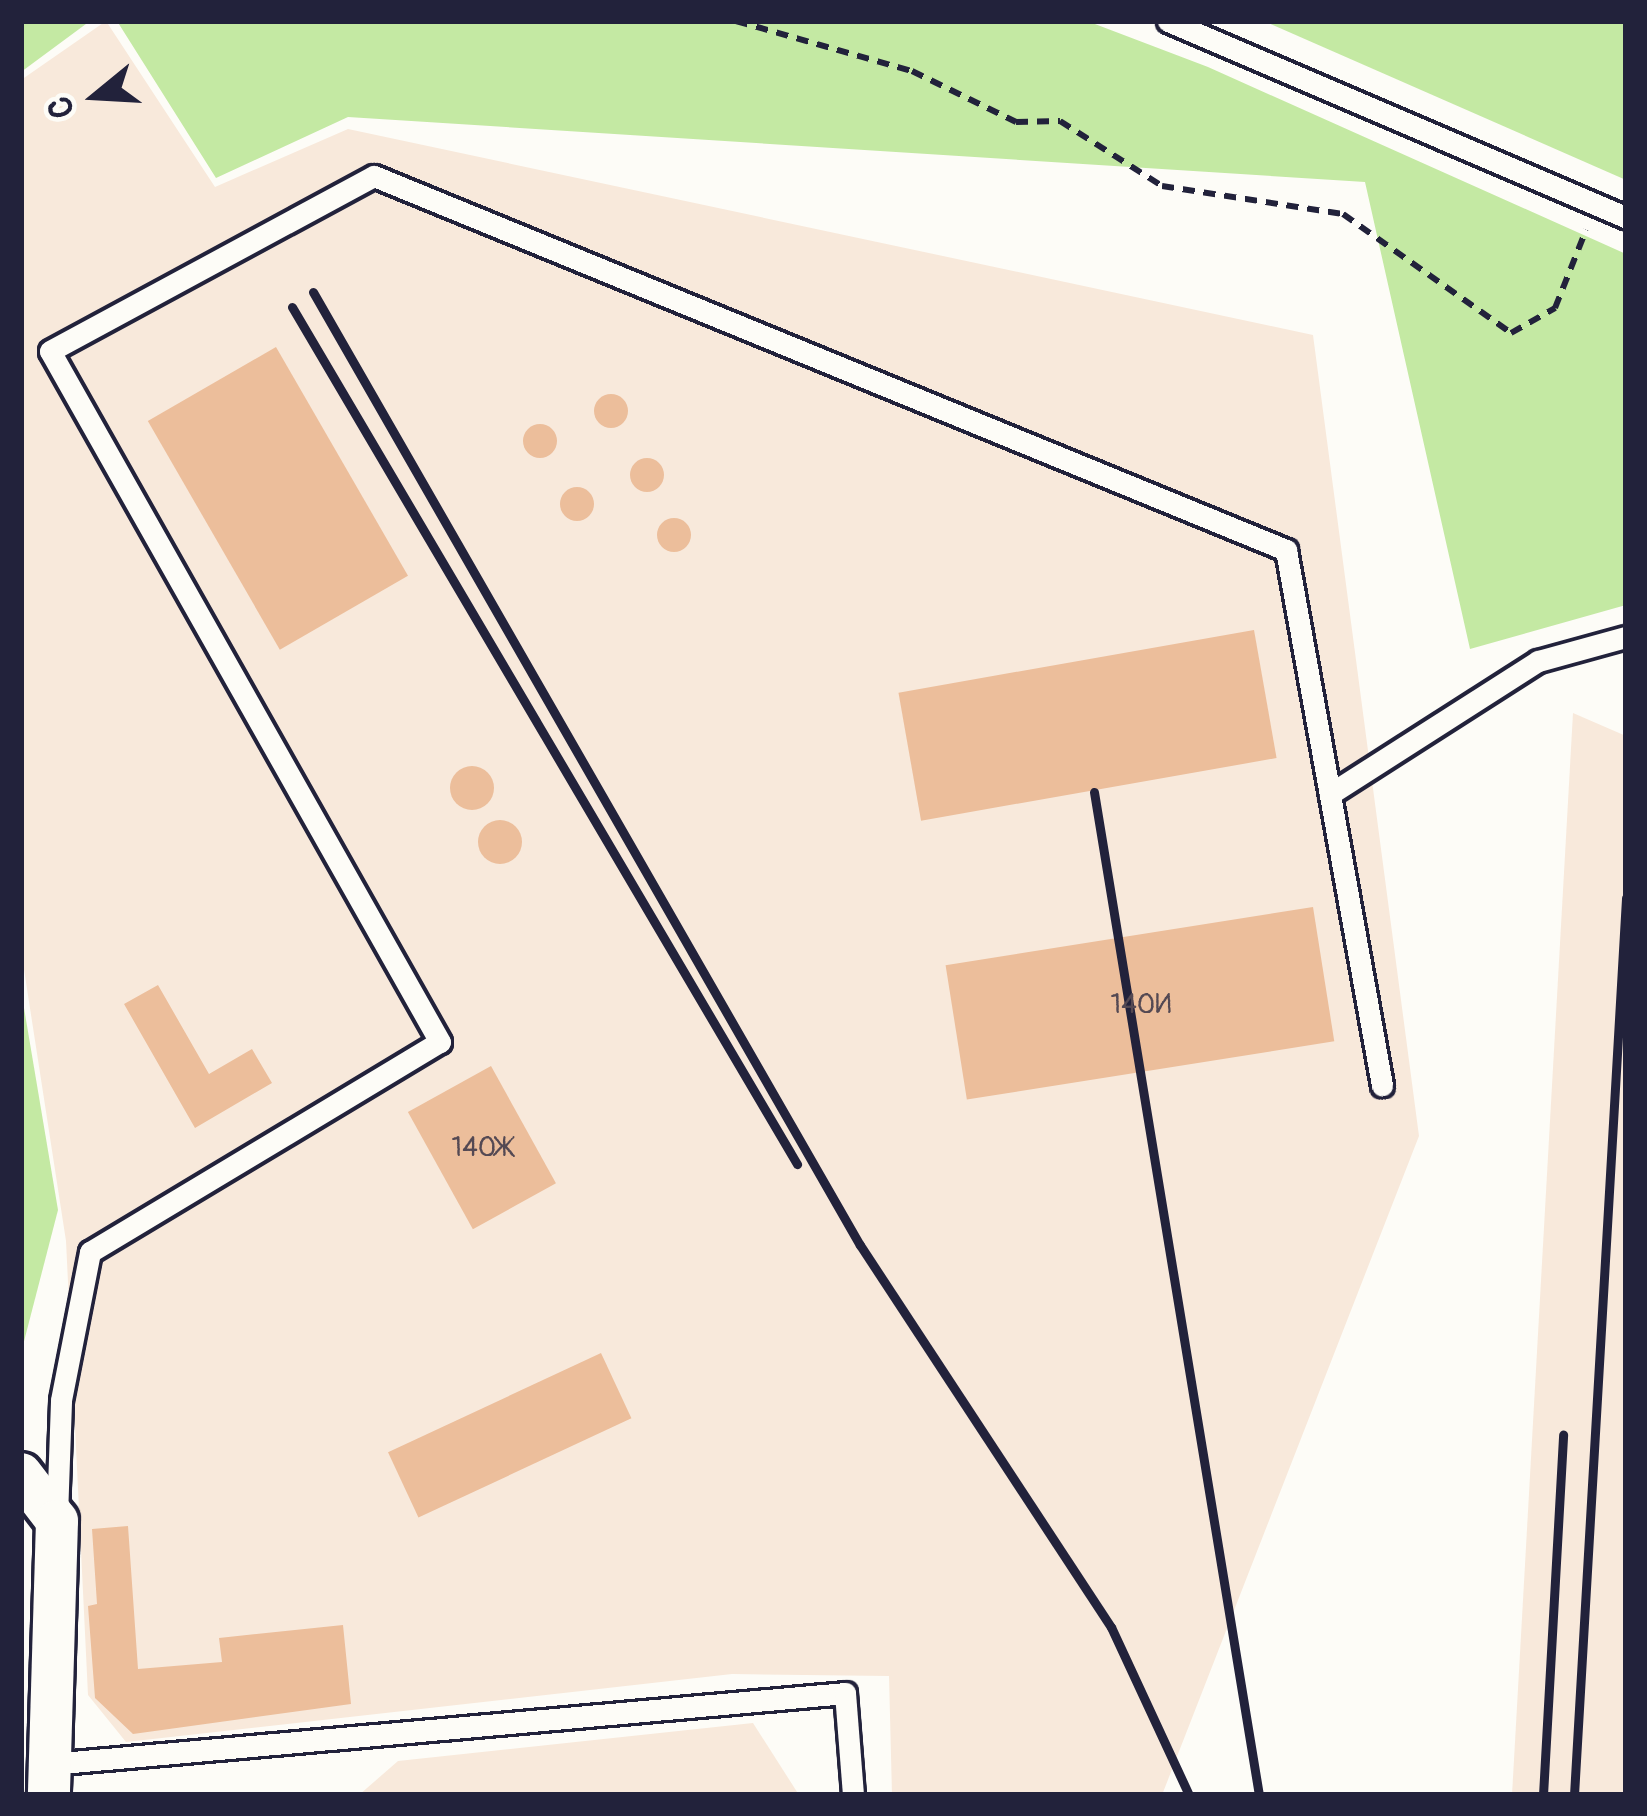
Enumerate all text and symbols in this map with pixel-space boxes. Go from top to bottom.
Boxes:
north arrow [36,36,156,156]
text: С [39,91,84,123]
house number: 140И [1111,989,1171,1021]
house number: 140Ж [452,1132,512,1164]

